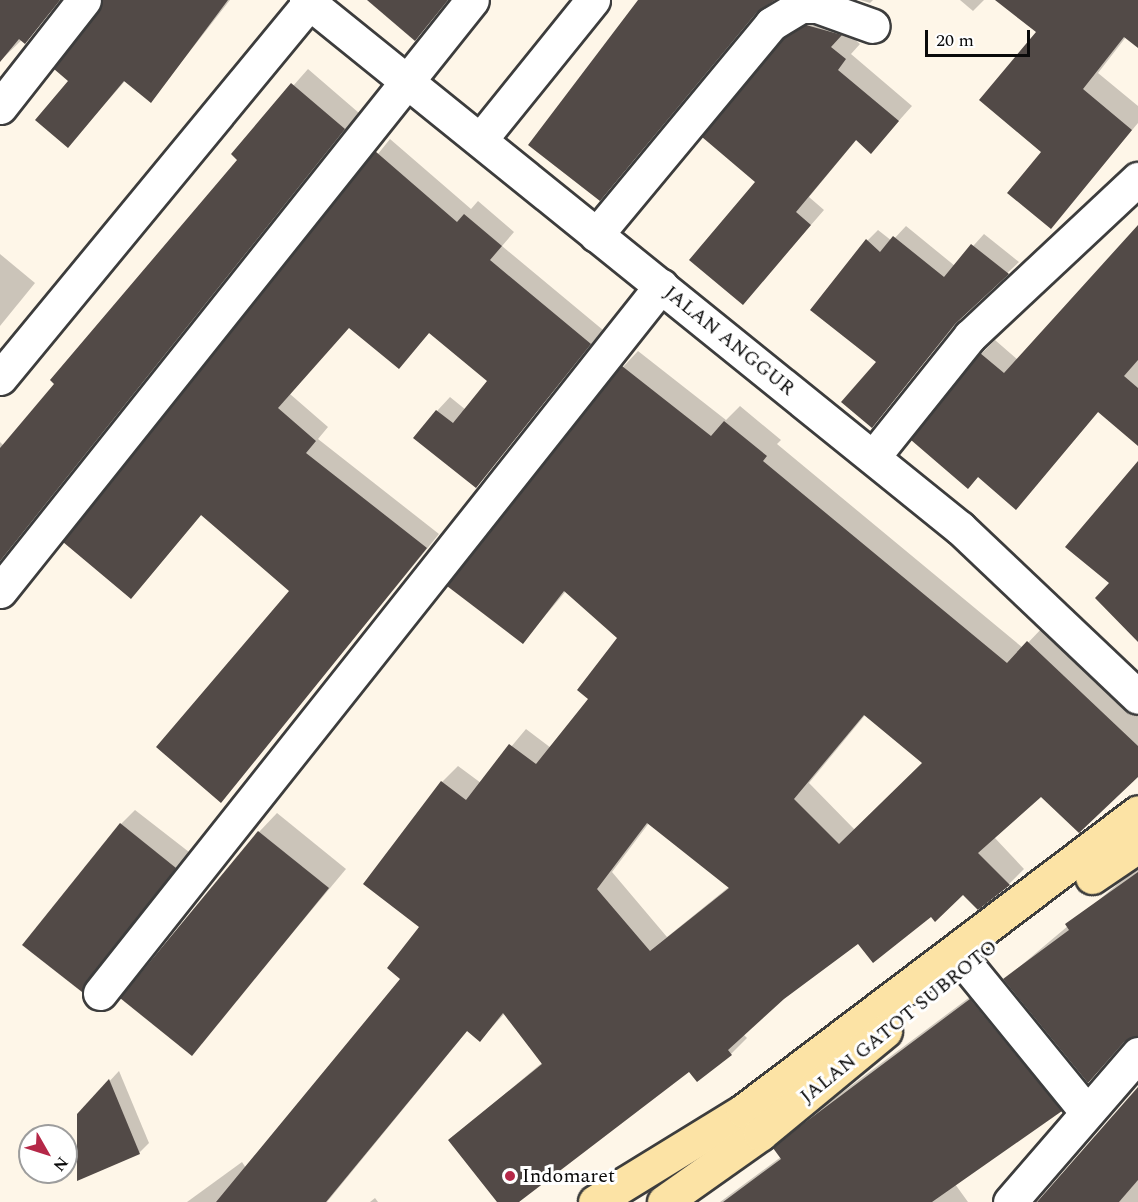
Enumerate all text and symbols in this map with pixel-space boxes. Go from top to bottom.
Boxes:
scale bar [928,18,1033,56]
text: 20 m [936,27,974,54]
street label: JALAN ANGGUR [659,281,799,401]
street label: JALAN GATOT SUBROTO [796,935,1002,1109]
north arrow [18,1124,78,1184]
text: N [47,1151,74,1177]
place label: Indomaret [522,1164,615,1188]
marker: Indomaret [503,1169,517,1183]

